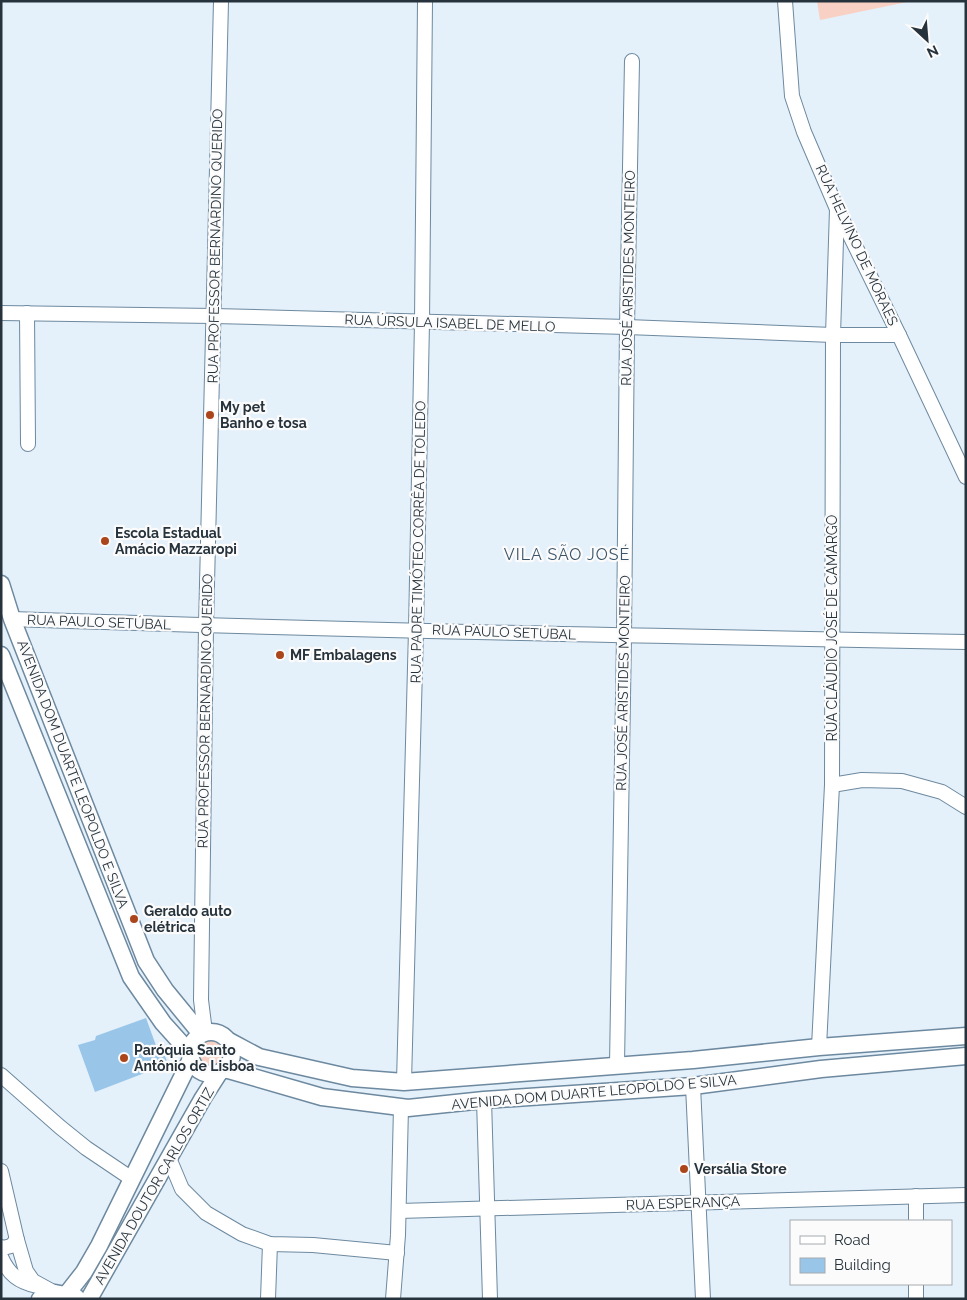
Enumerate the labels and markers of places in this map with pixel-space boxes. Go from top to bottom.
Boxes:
place label: My pet Banho e tosa [220,399,307,431]
marker: My pet Banho e tosa [204,409,216,421]
place label: Escola Estadual Amácio Mazzaropi [115,525,237,557]
marker: Escola Estadual Amácio Mazzaropi [99,535,111,547]
place label: MF Embalagens [290,647,397,663]
marker: MF Embalagens [274,649,286,661]
place label: Geraldo auto elétrica [144,903,232,935]
marker: Geraldo auto elétrica [128,913,140,925]
place label: Paróquia Santo Antônio de Lisboa [134,1042,254,1074]
marker: Paróquia Santo Antônio de Lisboa [118,1052,130,1064]
place label: Versália Store [694,1161,787,1177]
marker: Versália Store [678,1163,690,1175]

